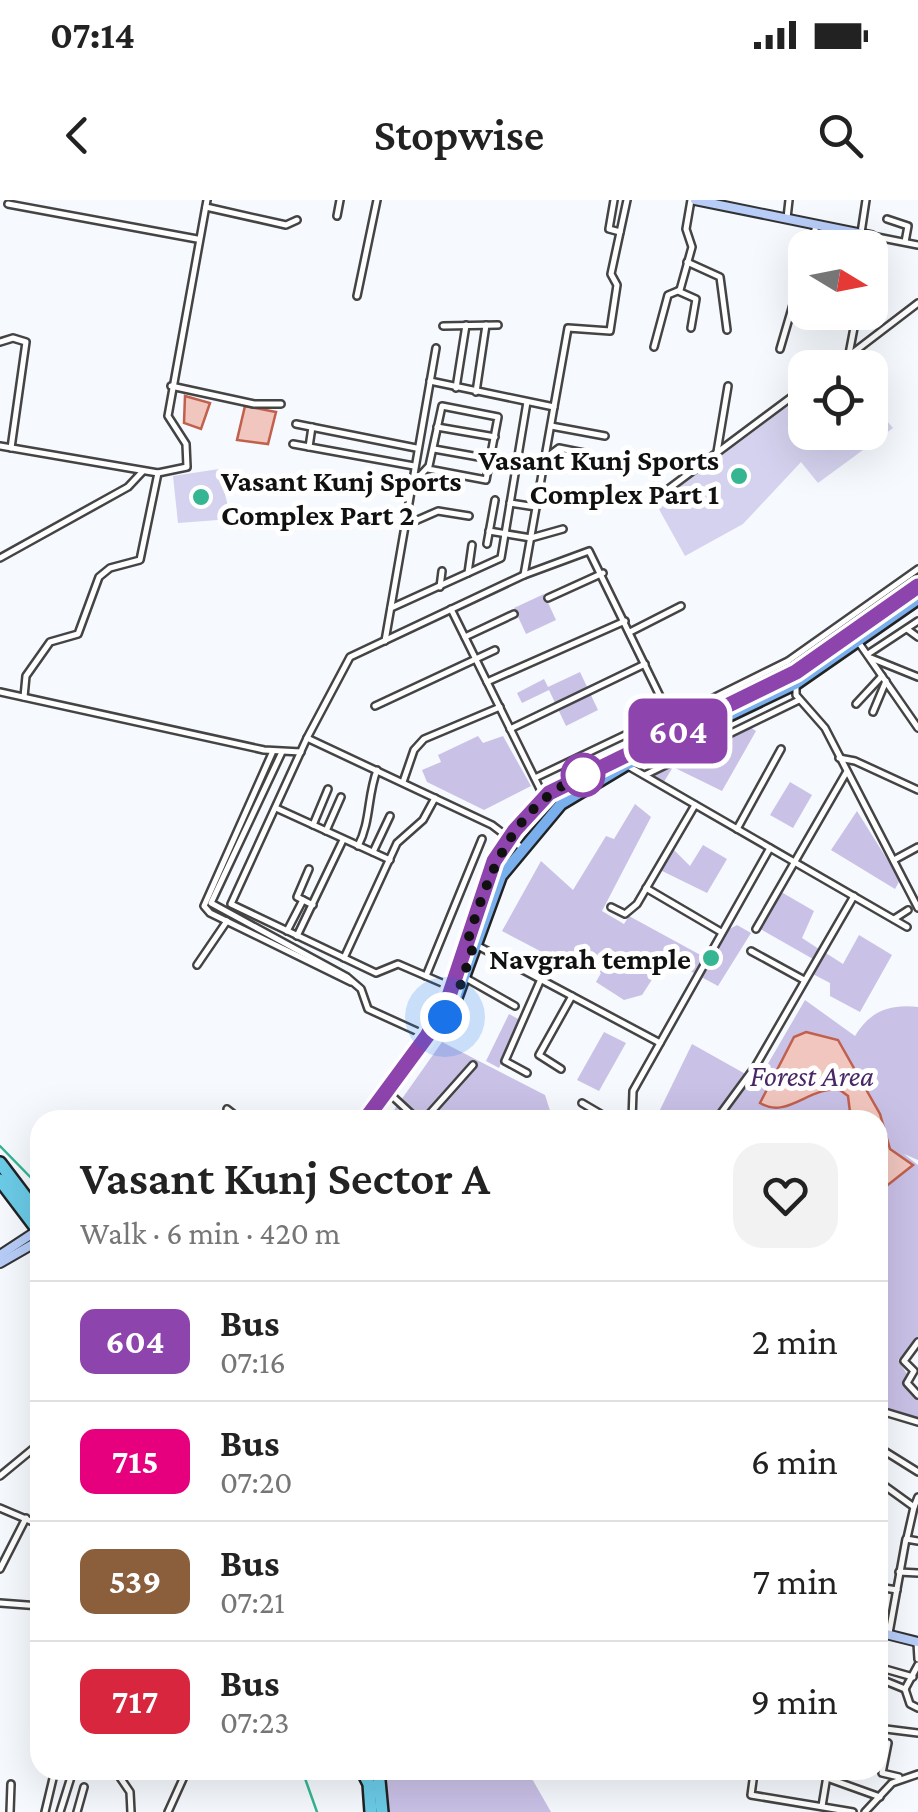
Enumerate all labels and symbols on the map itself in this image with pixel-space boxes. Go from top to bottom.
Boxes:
north arrow [788,230,888,330]
place label: Vasant Kunj Sports Complex Part 1 [477,443,719,510]
place label: Vasant Kunj Sports Complex Part 2 [220,464,462,531]
marker: Vasant Kunj Sports Complex Part 1 [728,465,750,487]
marker: Vasant Kunj Sports Complex Part 2 [190,486,212,508]
line badge: 604 [620,698,736,764]
unlabelled marker [562,754,604,796]
place label: Navgrah temple [489,942,691,975]
marker: Navgrah temple [700,947,722,969]
your location [420,992,470,1042]
park label: Forest Area [750,1059,874,1092]

